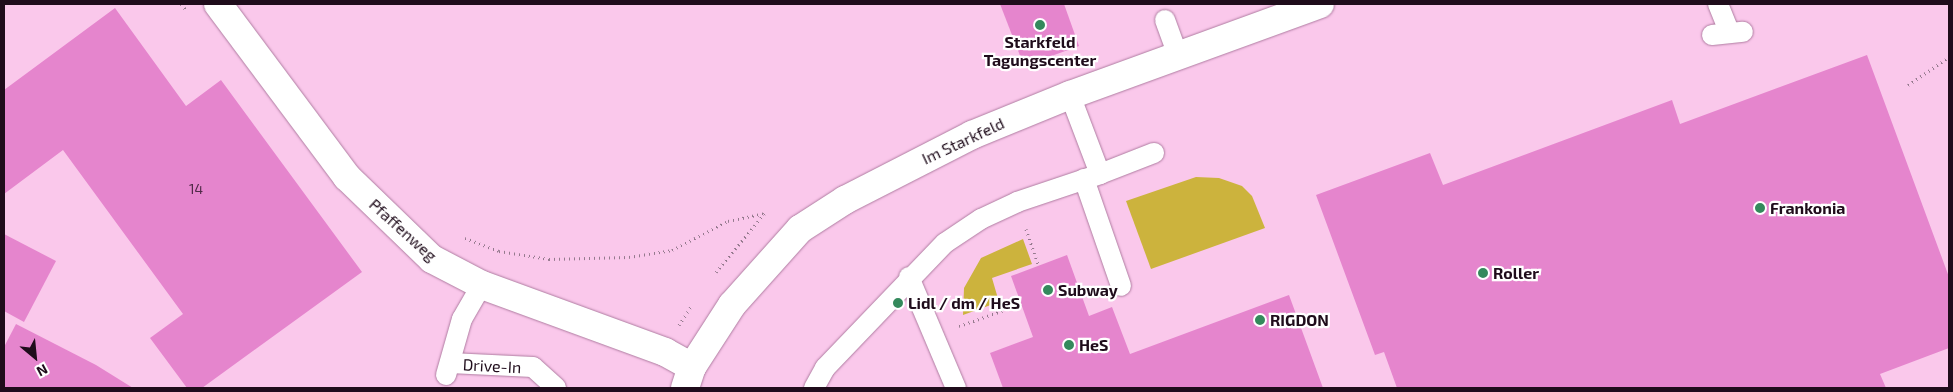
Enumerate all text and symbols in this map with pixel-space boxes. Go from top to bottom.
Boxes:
marker: Starkfeld Tagungscenter [1034,19,1046,31]
place label: Starkfeld Tagungscenter [984,32,1096,70]
street label: Im Starkfeld [919,114,1007,168]
house number: 14 [189,181,203,197]
street label: Pfaffenweg [365,195,441,265]
place label: Frankonia [1770,198,1845,218]
marker: Frankonia [1754,202,1766,214]
place label: Roller [1493,263,1539,283]
marker: Roller [1477,267,1489,279]
place label: Subway [1058,280,1118,300]
marker: Subway [1042,284,1054,296]
place label: Lidl / dm / HeS [908,293,1020,313]
marker: Lidl / dm / HeS [892,297,904,309]
place label: RIGDON [1270,310,1329,330]
marker: RIGDON [1254,314,1266,326]
north arrow [10,332,60,382]
place label: HeS [1079,335,1108,355]
marker: HeS [1063,339,1075,351]
street label: Drive-In [462,355,522,377]
text: N [34,361,51,381]

